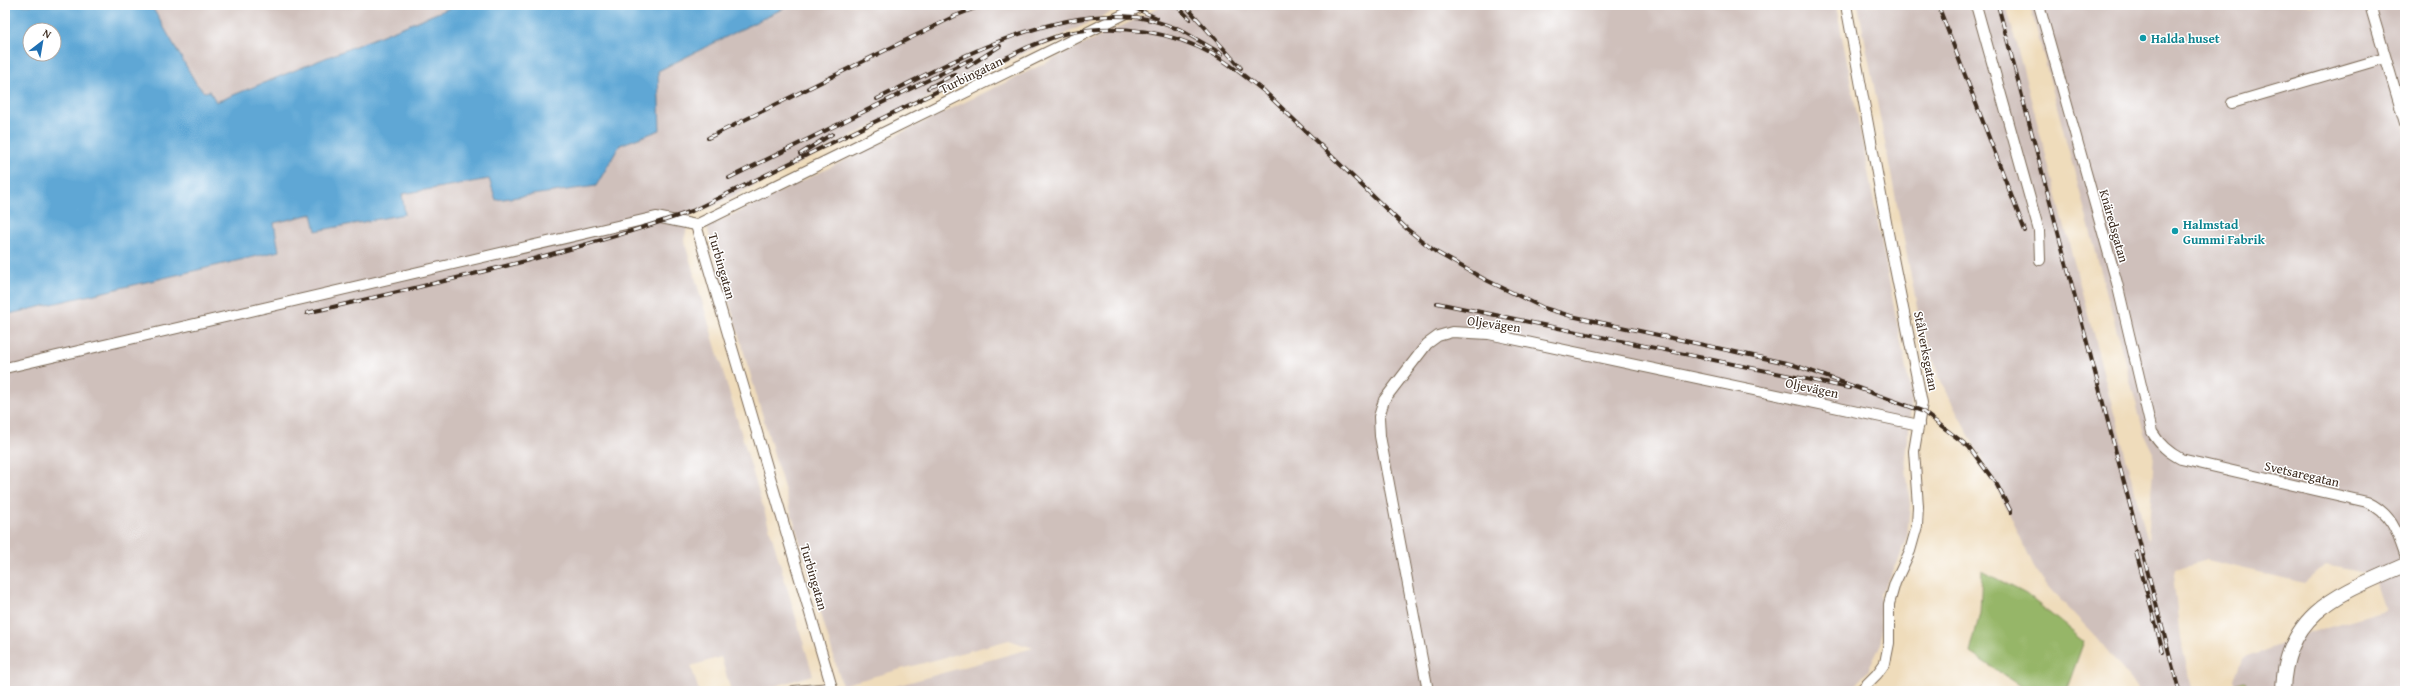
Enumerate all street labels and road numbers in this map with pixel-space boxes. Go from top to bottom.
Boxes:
street label: Turbingatan [936,51,1006,98]
street label: Knäredsgatan [2095,187,2134,265]
street label: Turbingatan [703,231,741,302]
street label: Stålverksgatan [1909,310,1943,393]
street label: Oljevägen [1466,311,1523,337]
street label: Oljevägen [1784,373,1841,403]
street label: Svetsaregatan [2263,456,2342,492]
street label: Turbingatan [795,542,833,613]

